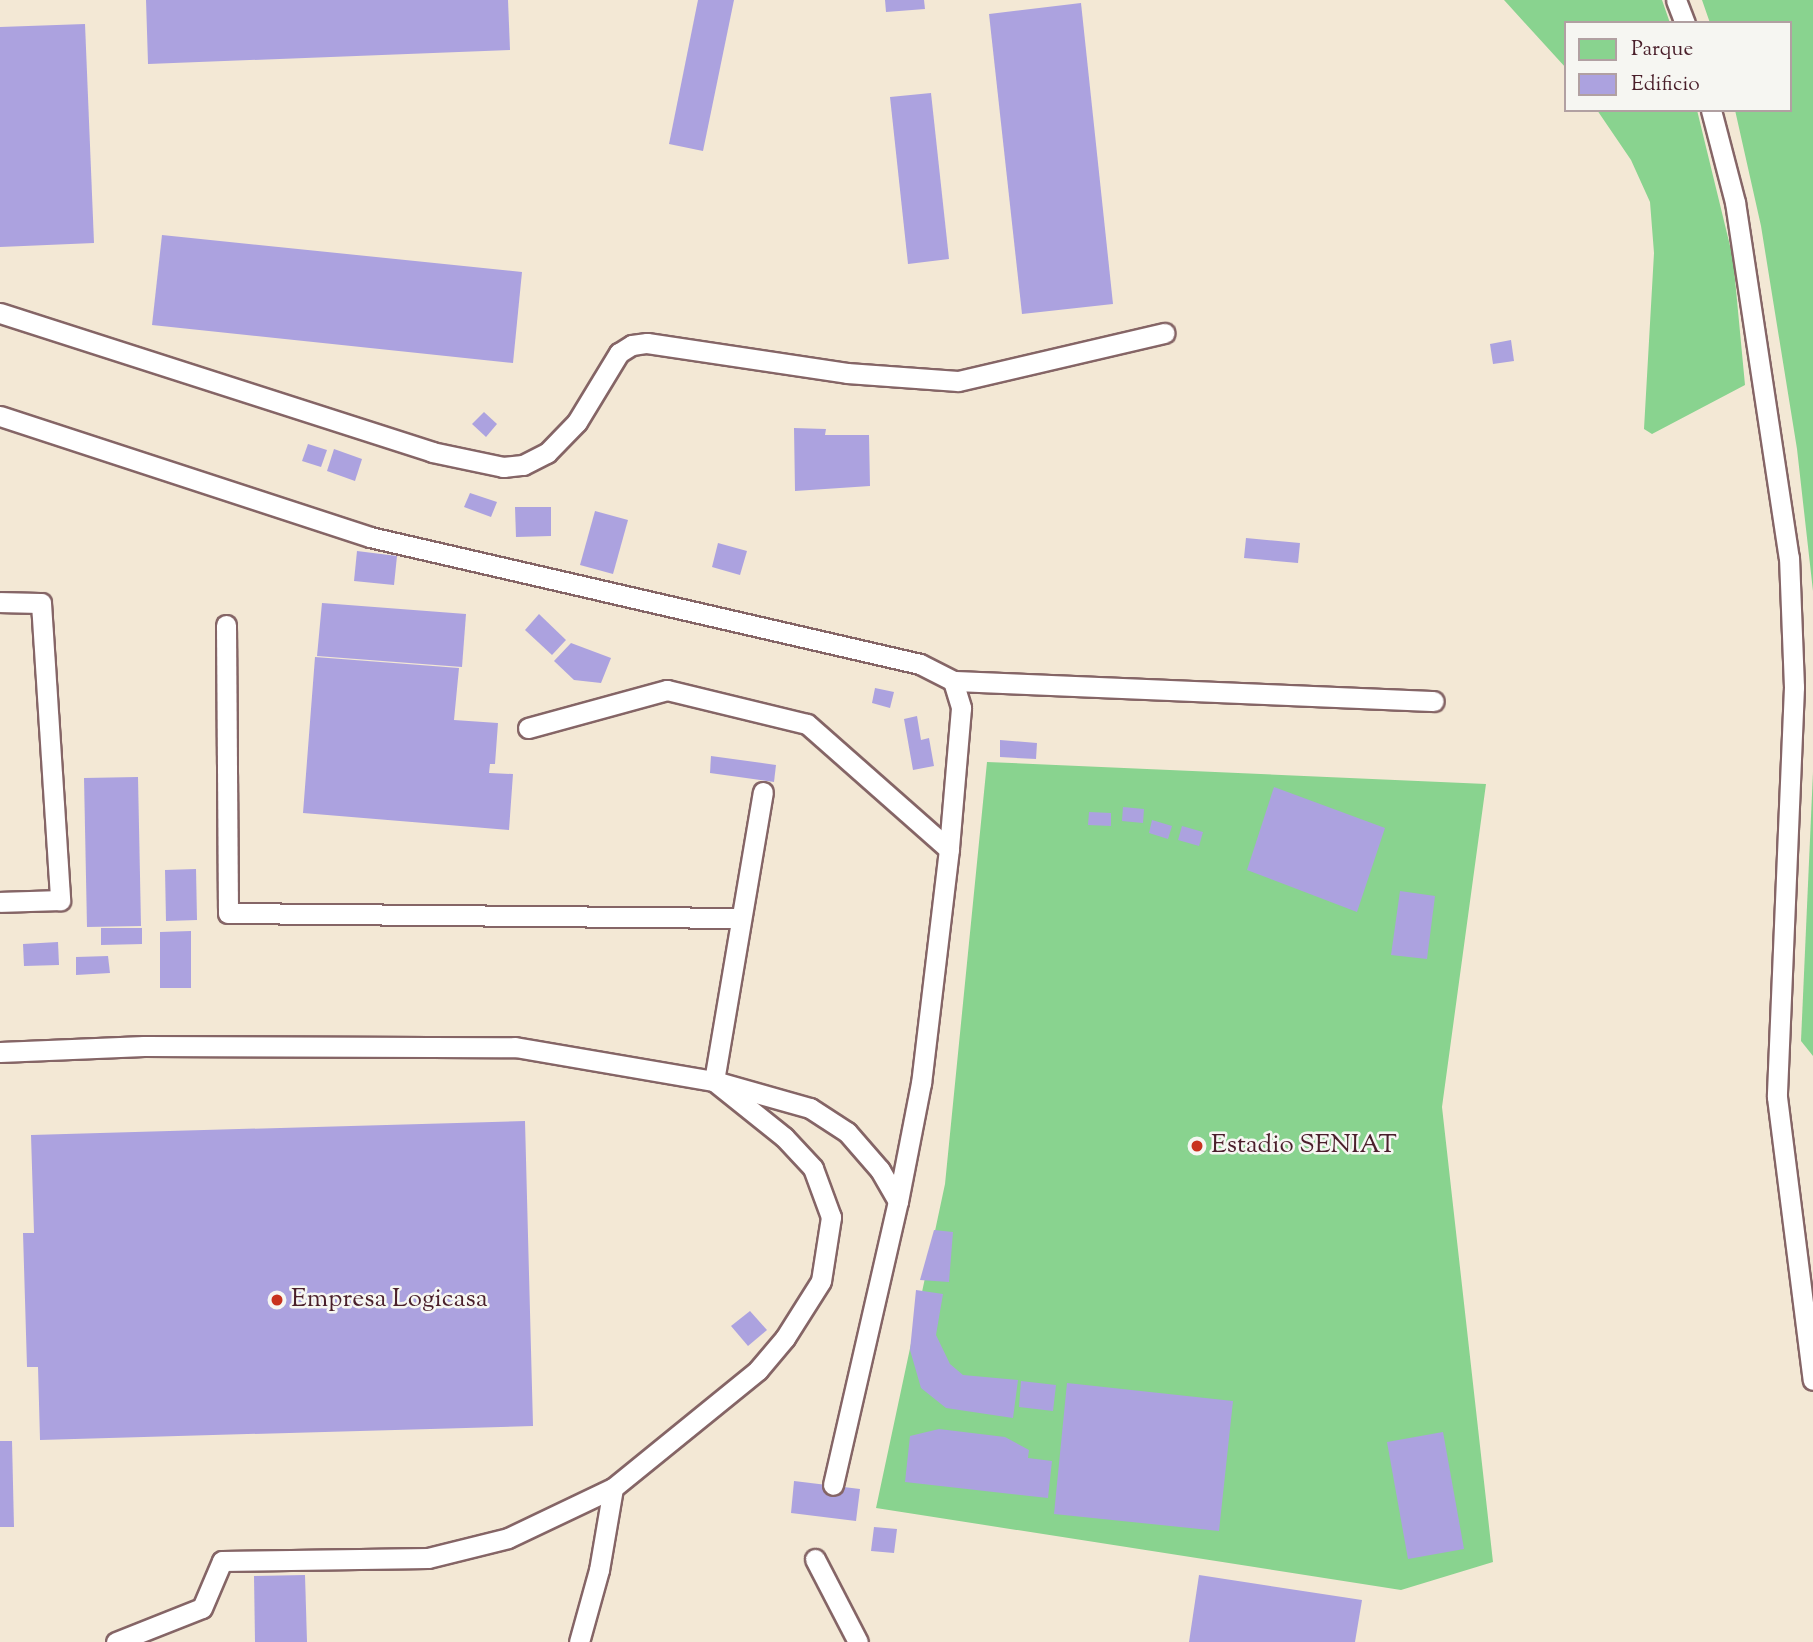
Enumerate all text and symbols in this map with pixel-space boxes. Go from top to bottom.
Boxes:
legend [1564,21,1792,112]
text: Parque [1631,35,1693,65]
text: Edificio [1631,70,1700,100]
place label: Estadio SENIAT [1211,1130,1397,1162]
marker: Estadio SENIAT [1189,1138,1205,1154]
place label: Empresa Logicasa [291,1284,488,1316]
marker: Empresa Logicasa [269,1292,285,1308]

